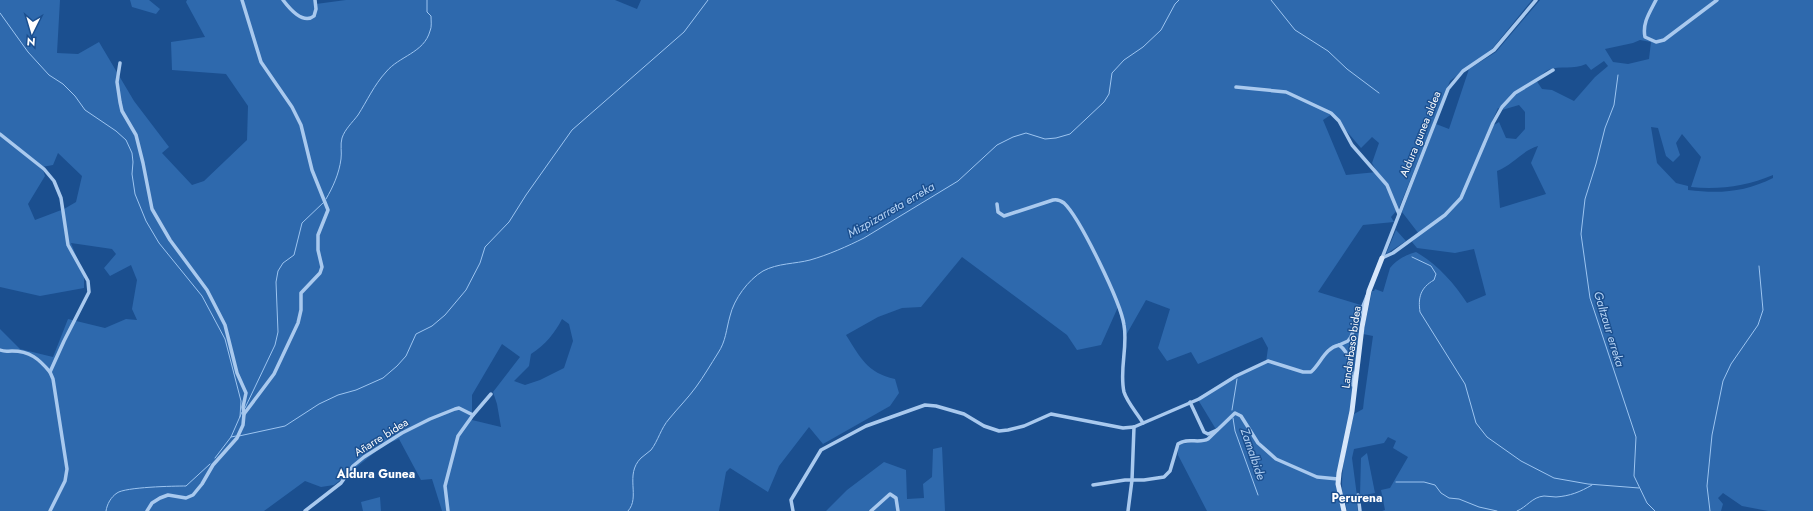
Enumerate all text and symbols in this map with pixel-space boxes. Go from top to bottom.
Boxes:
north arrow [12,12,52,52]
text: N [26,34,36,50]
street label: Aldura gunea aldea [1395,89,1445,179]
water label: Mizpizarreta erreka [844,178,938,242]
water label: Galtzaur erreka [1589,289,1629,369]
street label: Landarbaso bidea [1337,305,1365,389]
street label: Añarre bidea [351,414,411,460]
water label: Zamalbide [1235,425,1270,482]
district label: Aldura Gunea [336,465,415,483]
district label: Perurena [1332,489,1382,507]

